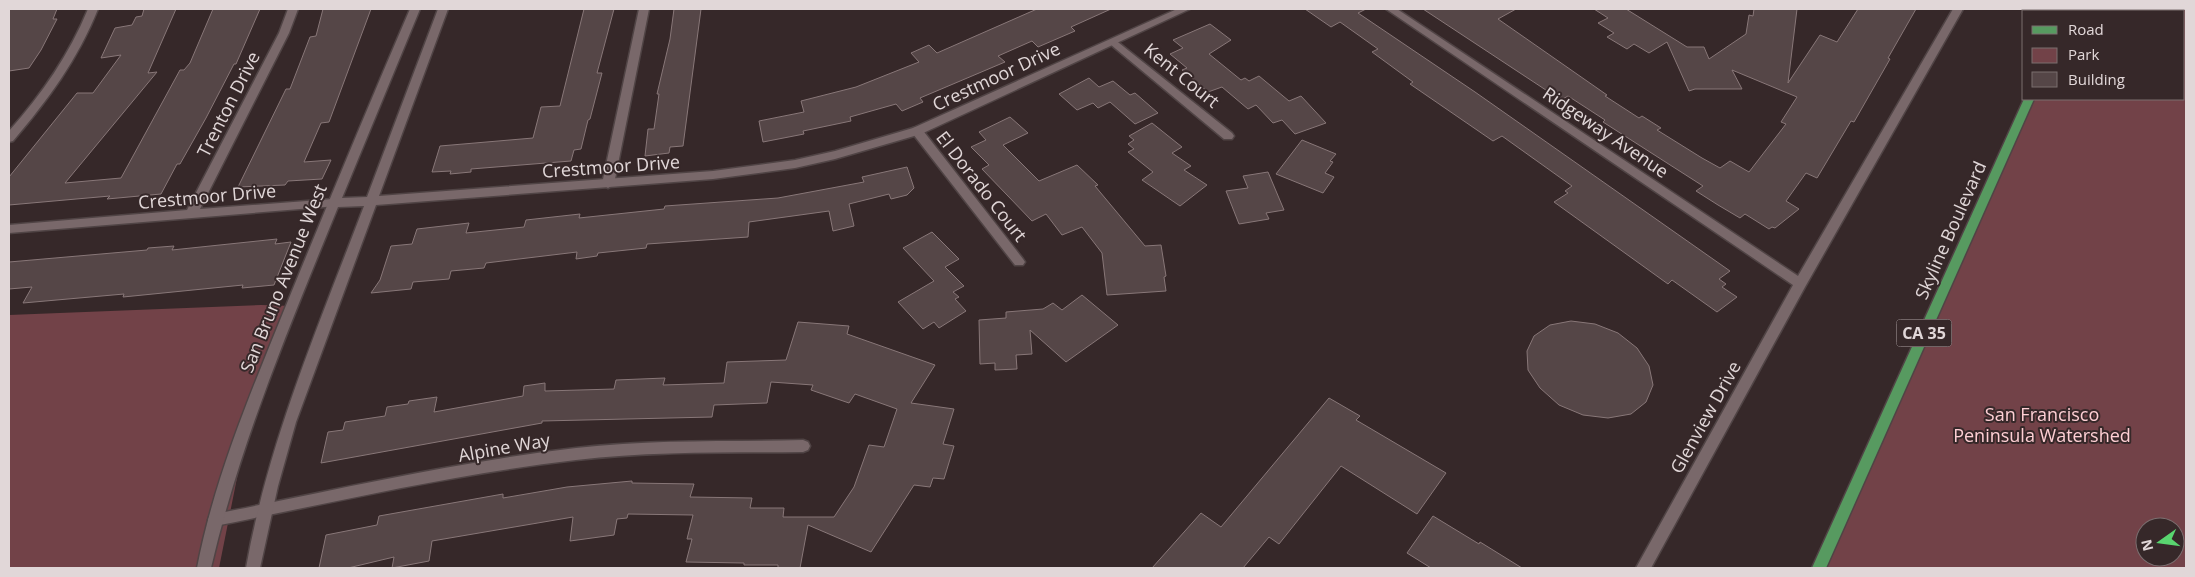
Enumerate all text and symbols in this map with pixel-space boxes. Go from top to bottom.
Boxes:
legend [2022,10,2185,100]
text: Road [2068,19,2104,39]
street label: Crestmoor Drive [928,36,1064,116]
street label: Kent Court [1139,37,1225,113]
text: Park [2068,44,2099,64]
street label: Trenton Drive [191,47,265,161]
text: Building [2068,69,2125,89]
street label: Ridgeway Avenue [1538,81,1674,183]
street label: El Dorado Court [931,126,1033,246]
street label: Crestmoor Drive [541,149,681,183]
street label: Skyline Boulevard [1909,157,1991,303]
street label: Crestmoor Drive [137,178,277,214]
street label: San Bruno Avenue West [234,180,332,376]
road number: CA 35 [1896,319,1952,346]
street label: Glenview Drive [1664,356,1746,478]
park label: San Francisco Peninsula Watershed [1953,402,2131,447]
street label: Alpine Way [456,427,553,467]
north arrow [2135,517,2185,567]
text: N [2136,537,2157,553]

